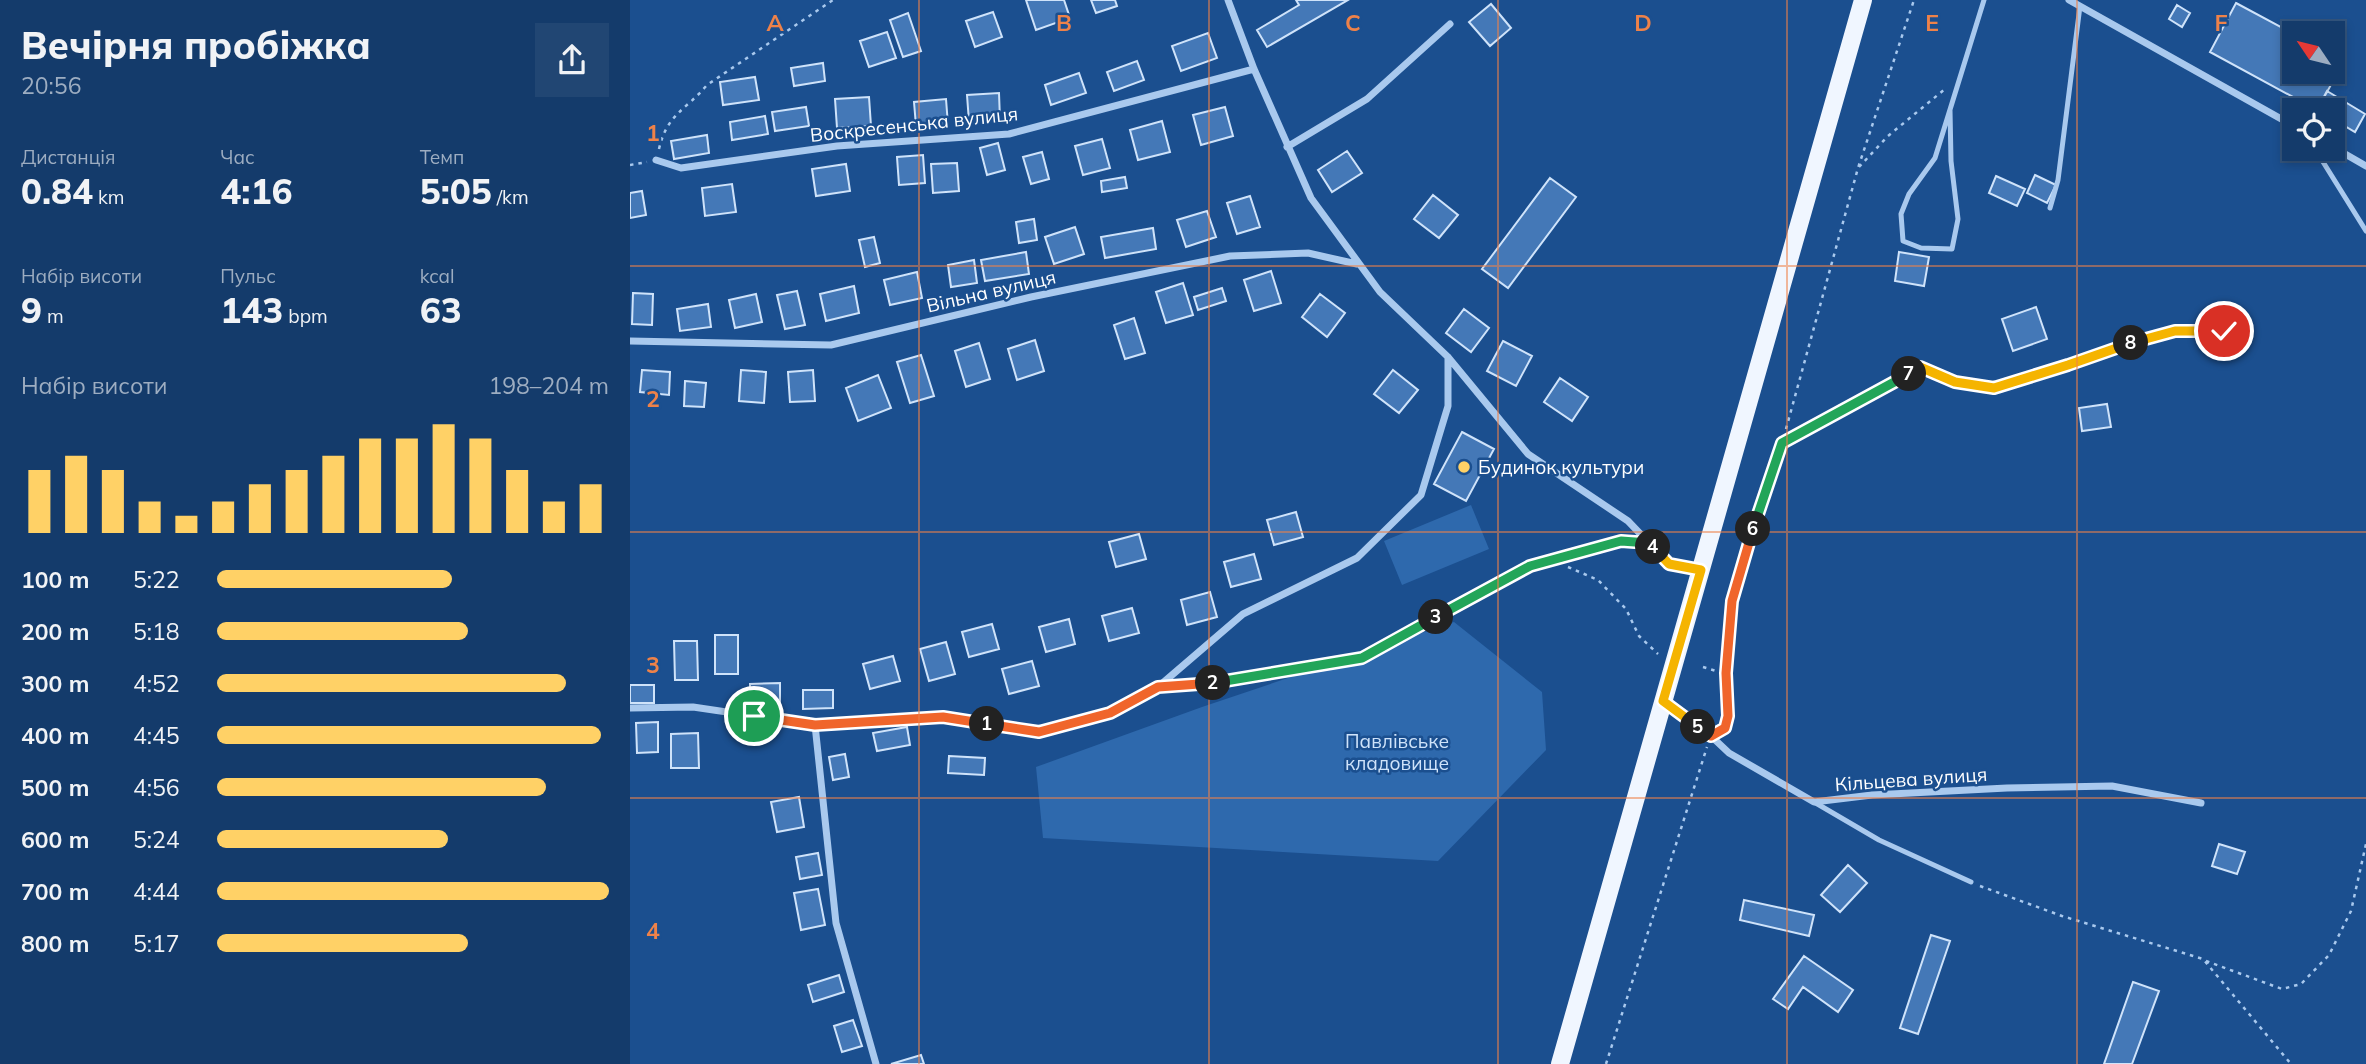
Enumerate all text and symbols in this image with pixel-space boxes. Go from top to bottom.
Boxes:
text: A [766,8,784,37]
text: B [1056,8,1072,37]
text: C [1345,8,1361,37]
text: D [1634,8,1652,37]
text: E [1925,8,1939,37]
text: F [2214,8,2228,37]
text: Вечірня пробіжка [21,21,371,69]
north arrow [2282,21,2345,84]
map controls [2282,21,2345,161]
button: share [535,23,609,97]
text: 20:56 [21,71,81,100]
button: locate [2282,98,2345,161]
street label: Воскресенська вулиця [809,101,1019,147]
text: 1 [646,118,660,147]
text: Дистанція [21,145,116,169]
text: Час [220,145,255,169]
text: Темп [420,145,464,169]
text: 0.84 [21,169,93,213]
text: 4:16 [220,169,292,213]
text: 5:05 [420,169,492,213]
text: km [93,185,125,209]
text: /km [492,185,529,209]
text: Набір висоти [21,264,142,288]
text: Пульс [220,264,276,288]
text: kcal [420,264,454,288]
street label: Вільна вулиця [924,264,1058,318]
text: 9 [21,288,42,332]
text: 143 [220,288,283,332]
text: 63 [420,288,462,332]
pin [2194,301,2254,361]
text: m [42,304,64,328]
text: bpm [283,304,328,328]
icon: check [2205,312,2243,350]
pin: 8 [2114,326,2148,360]
text: 8 [2125,330,2136,354]
pin: 7 [1892,356,1926,392]
text: 7 [1903,361,1914,385]
text: Набір висоти [21,371,167,400]
text: 198–204 m [488,371,609,400]
text: 2 [646,384,660,413]
place label: Будинок культури [1478,455,1644,479]
marker: Будинок культури [1456,459,1472,475]
pin: 6 [1736,512,1770,546]
text: 6 [1747,516,1758,540]
pin: 4 [1636,530,1670,564]
text: 4 [1647,534,1658,558]
text: 100 m [21,565,89,594]
text: 5:22 [133,565,180,594]
pin: 3 [1418,600,1454,634]
text: 3 [1430,604,1441,628]
text: 200 m [21,617,89,646]
text: 5:18 [133,617,180,646]
text: 3 [646,650,660,679]
pin: 2 [1196,666,1230,700]
text: 300 m [21,669,89,698]
text: 4:52 [133,669,180,698]
text: 2 [1207,670,1218,694]
pin [724,686,784,746]
icon: arrive [735,697,773,735]
pin: 1 [970,706,1004,742]
pin: 5 [1680,710,1716,744]
text: 1 [981,711,992,735]
text: 5 [1692,714,1703,738]
text: 400 m [21,721,89,750]
text: 4:45 [133,721,180,750]
park label: Павлівське кладовище [1345,729,1449,775]
street label: Кільцева вулиця [1834,762,1988,796]
text: 500 m [21,773,89,802]
text: 4:56 [133,773,180,802]
text: 600 m [21,825,89,854]
text: 5:24 [133,825,180,854]
text: 700 m [21,877,89,906]
text: 4:44 [133,877,180,906]
text: 4 [646,916,660,945]
text: 800 m [21,929,89,958]
text: 5:17 [133,929,180,958]

